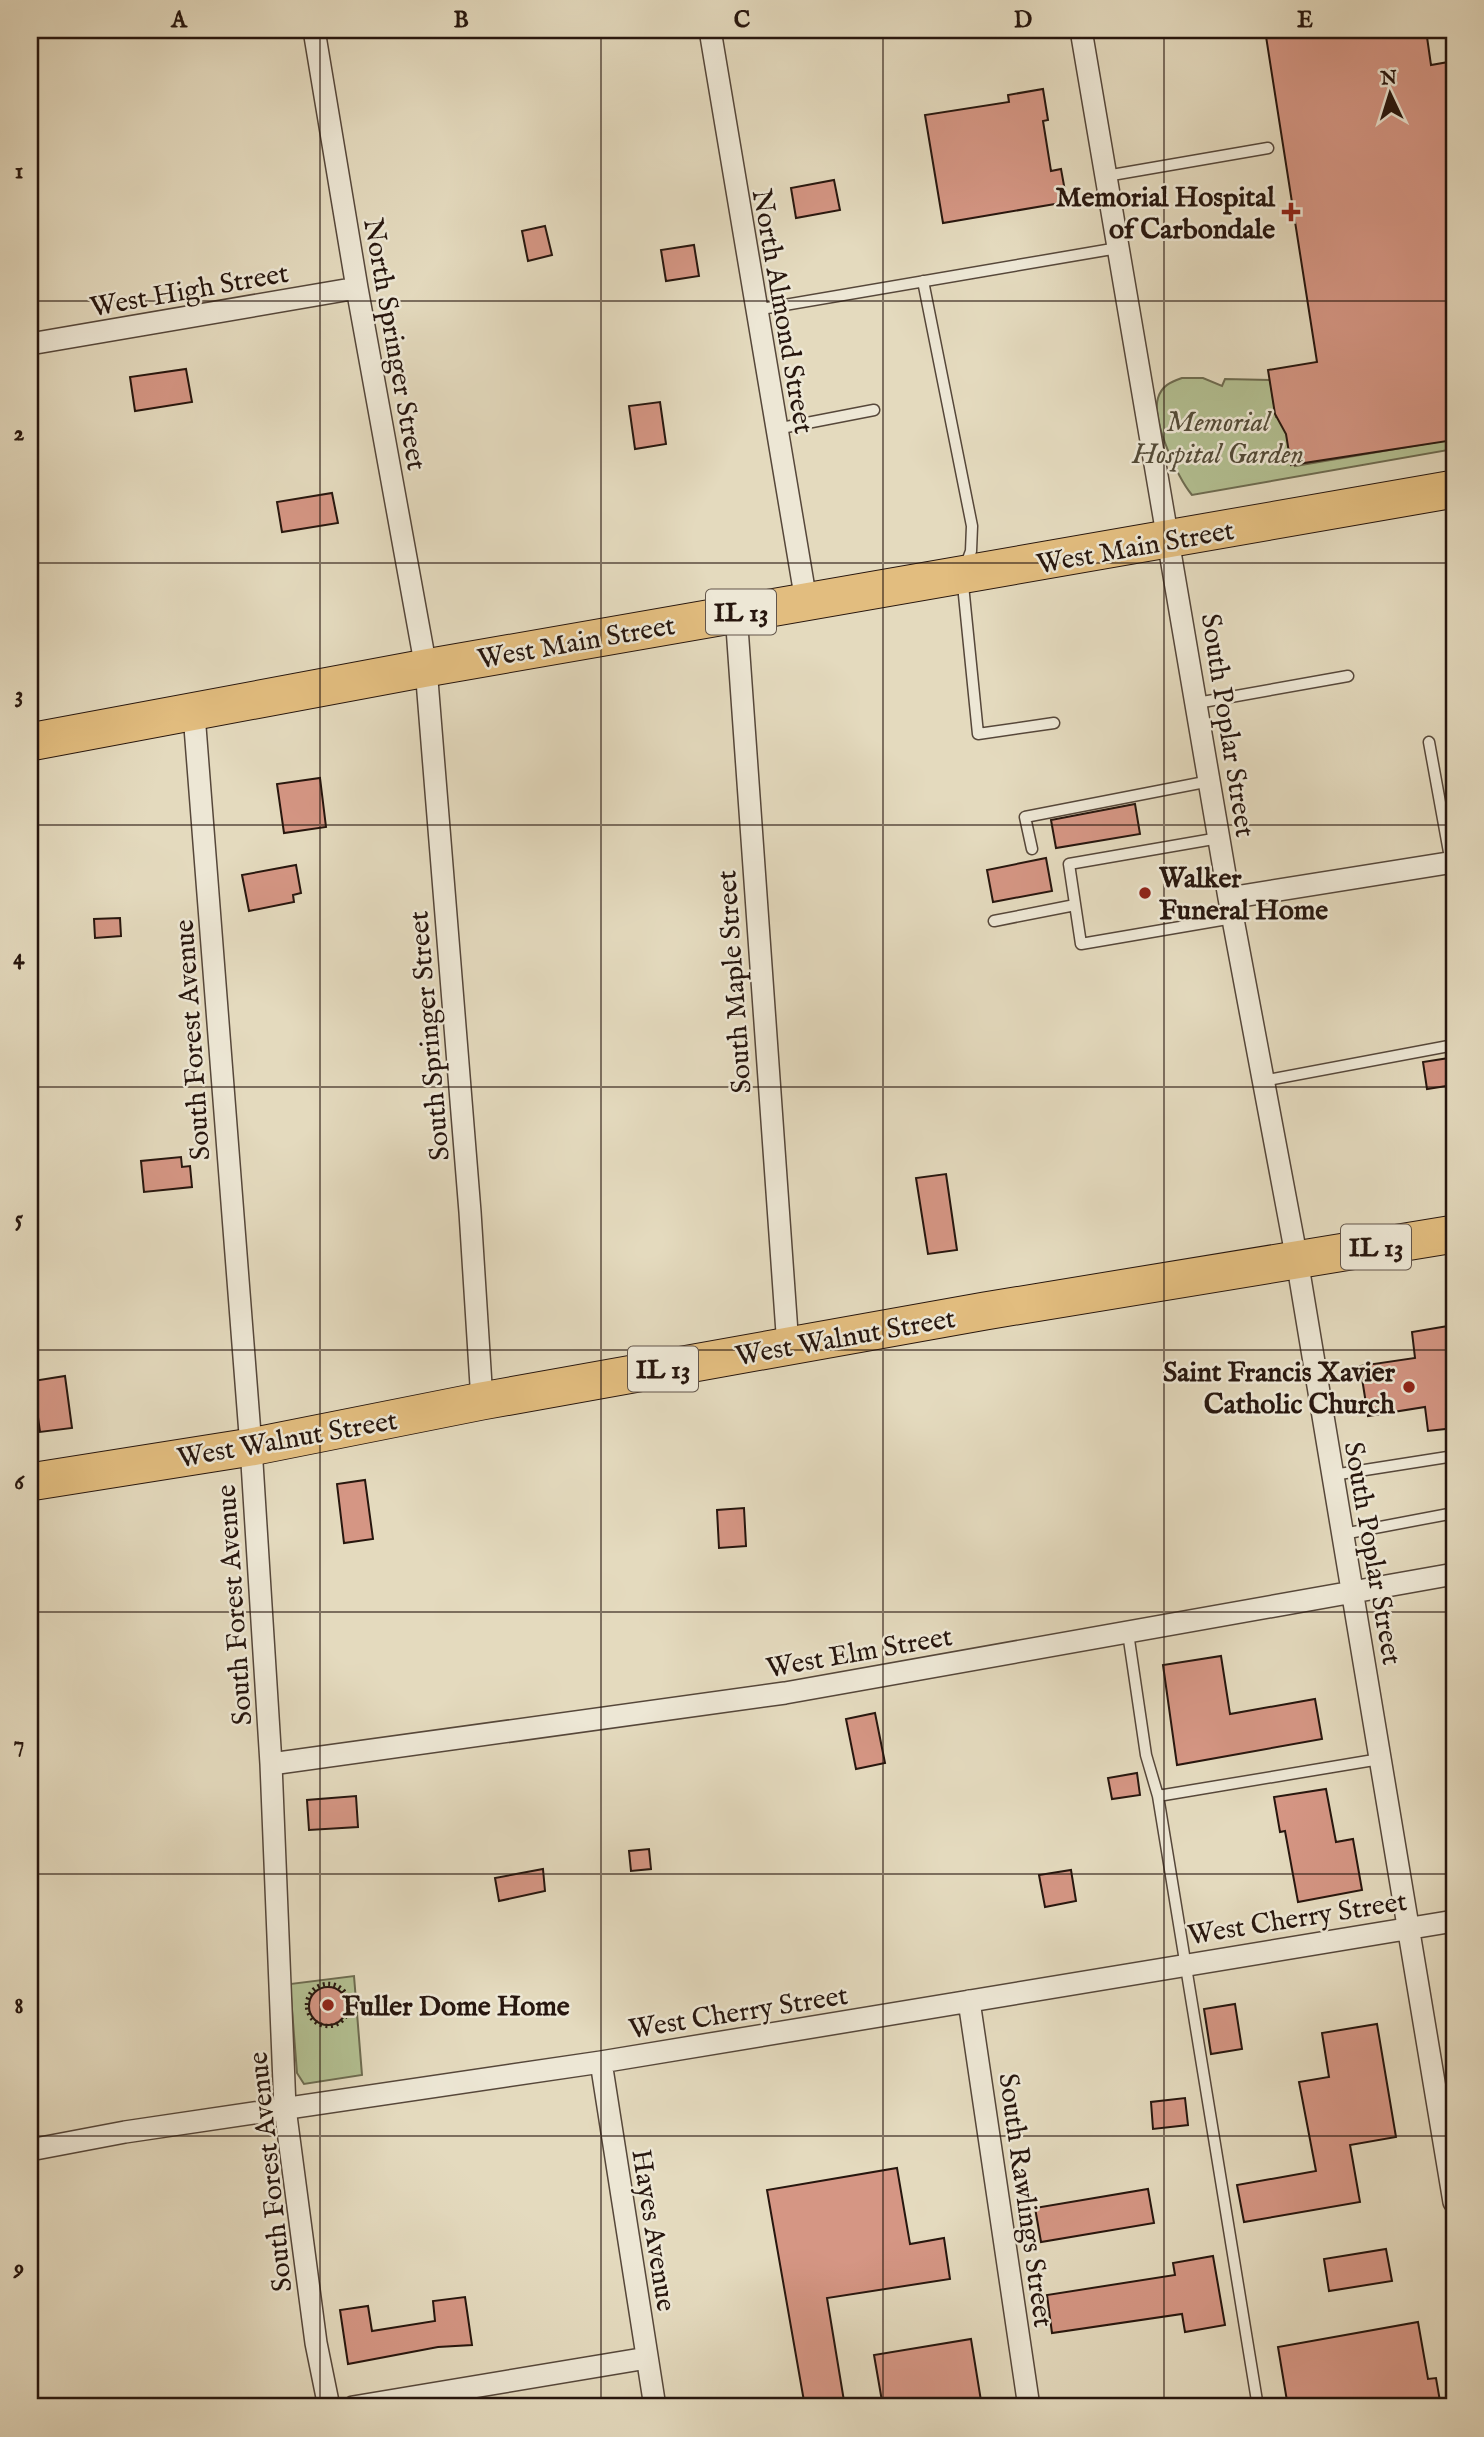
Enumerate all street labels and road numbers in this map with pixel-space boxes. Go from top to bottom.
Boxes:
street label: North Almond Street [743,186,820,437]
street label: North Springer Street [354,216,433,474]
street label: West High Street [87,257,292,326]
street label: West Main Street [1034,514,1237,583]
road number: IL 13 [706,590,776,634]
street label: West Main Street [475,609,678,678]
street label: South Poplar Street [1192,611,1262,840]
street label: South Maple Street [710,868,761,1095]
street label: South Springer Street [402,909,459,1162]
street label: South Forest Avenue [168,918,219,1161]
road number: IL 13 [1341,1224,1411,1270]
street label: West Walnut Street [733,1302,959,1375]
road number: IL 13 [628,1346,698,1392]
street label: West Walnut Street [175,1404,401,1477]
street label: South Poplar Street [1335,1439,1408,1668]
street label: South Forest Avenue [210,1483,261,1726]
street label: West Elm Street [764,1620,955,1687]
street label: West Cherry Street [1185,1885,1410,1954]
street label: West Cherry Street [626,1979,851,2048]
street label: South Forest Avenue [241,2050,302,2294]
street label: South Rawlings Street [989,2071,1060,2330]
street label: Hayes Avenue [622,2147,683,2314]

